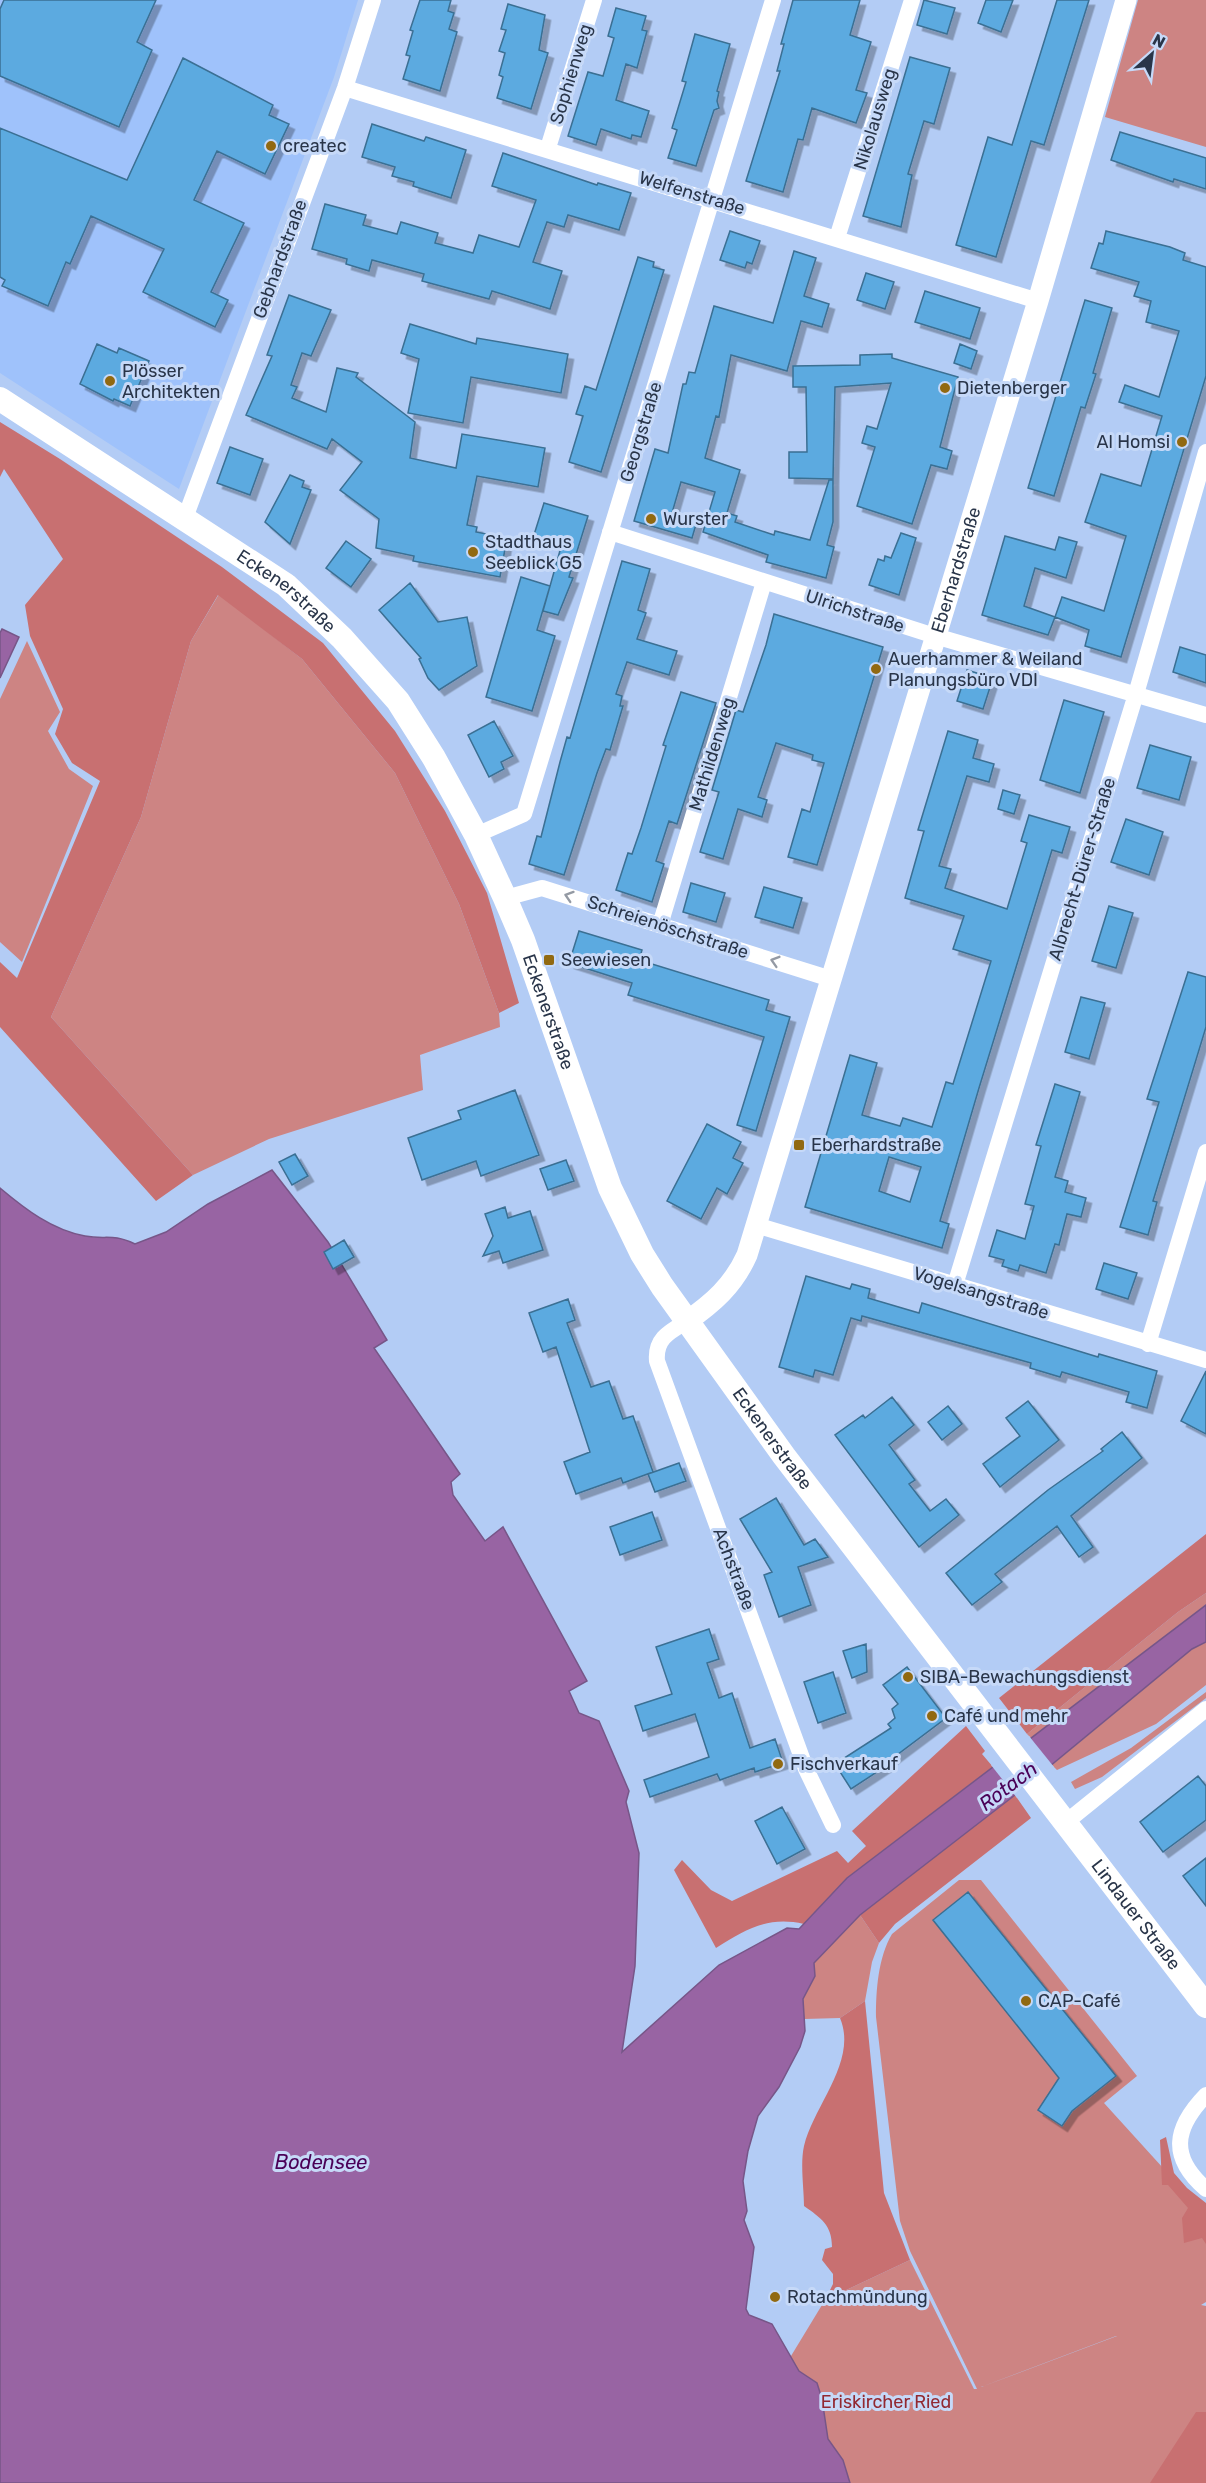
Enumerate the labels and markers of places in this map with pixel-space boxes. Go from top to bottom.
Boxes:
place label: createc [283,135,347,157]
marker: createc [264,139,278,153]
place label: Plösser Architekten [122,360,220,403]
marker: Plösser Architekten [103,374,117,388]
place label: Dietenberger [957,377,1067,399]
marker: Dietenberger [938,381,952,395]
place label: Al Homsi [1096,431,1170,453]
marker: Al Homsi [1175,435,1189,449]
place label: Wurster [663,508,728,530]
marker: Wurster [644,512,658,526]
place label: Stadthaus Seeblick G5 [485,531,582,574]
marker: Stadthaus Seeblick G5 [466,545,480,559]
place label: Auerhammer & Weiland Planungsbüro VDI [888,648,1083,691]
marker: Auerhammer & Weiland Planungsbüro VDI [869,662,883,676]
place label: Seewiesen [561,949,651,971]
marker: Seewiesen [542,953,556,967]
place label: Eberhardstraße [811,1134,941,1156]
marker: Eberhardstraße [792,1138,806,1152]
place label: SIBA-Bewachungsdienst [920,1666,1129,1688]
marker: SIBA-Bewachungsdienst [901,1670,915,1684]
place label: Café und mehr [944,1705,1068,1727]
marker: Café und mehr [925,1709,939,1723]
place label: Fischverkauf [790,1753,898,1775]
marker: Fischverkauf [771,1757,785,1771]
place label: CAP-Café [1038,1990,1121,2012]
marker: CAP-Café [1019,1994,1033,2008]
place label: Rotachmündung [787,2286,928,2308]
marker: Rotachmündung [768,2290,782,2304]

